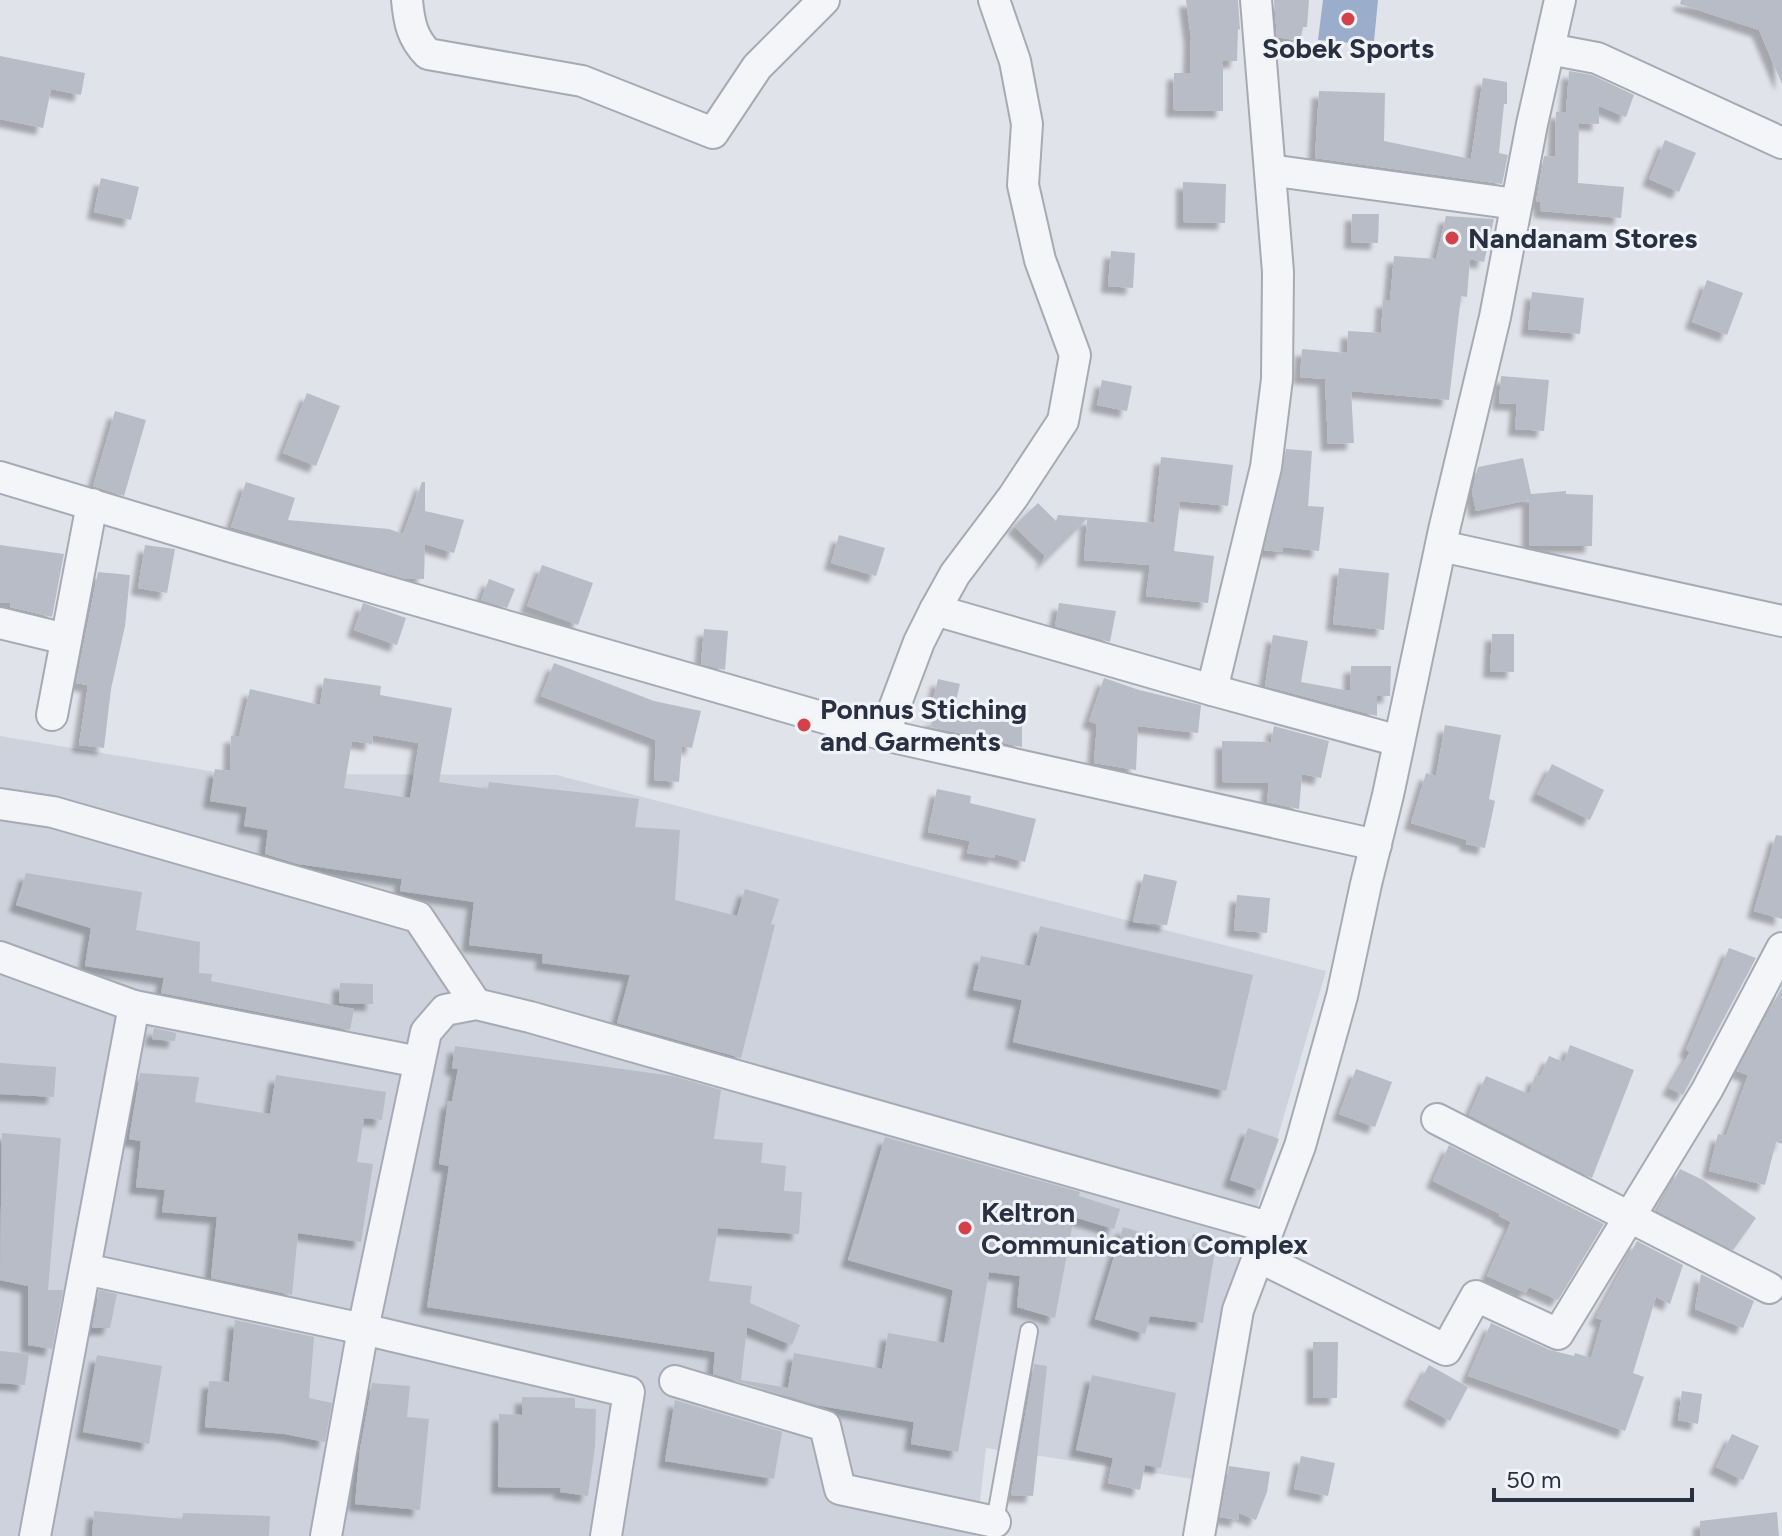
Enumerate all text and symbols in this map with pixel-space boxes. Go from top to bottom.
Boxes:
marker: Sobek Sports [1339,10,1357,28]
place label: Sobek Sports [1262,31,1434,65]
place label: Nandanam Stores [1468,221,1697,255]
marker: Nandanam Stores [1443,229,1461,247]
place label: Ponnus Stiching and Garments [820,692,1027,758]
marker: Ponnus Stiching and Garments [795,716,813,734]
place label: Keltron Communication Complex [981,1195,1308,1261]
marker: Keltron Communication Complex [956,1219,974,1237]
scale bar [1494,1452,1692,1502]
text: 50 m [1506,1465,1562,1494]

